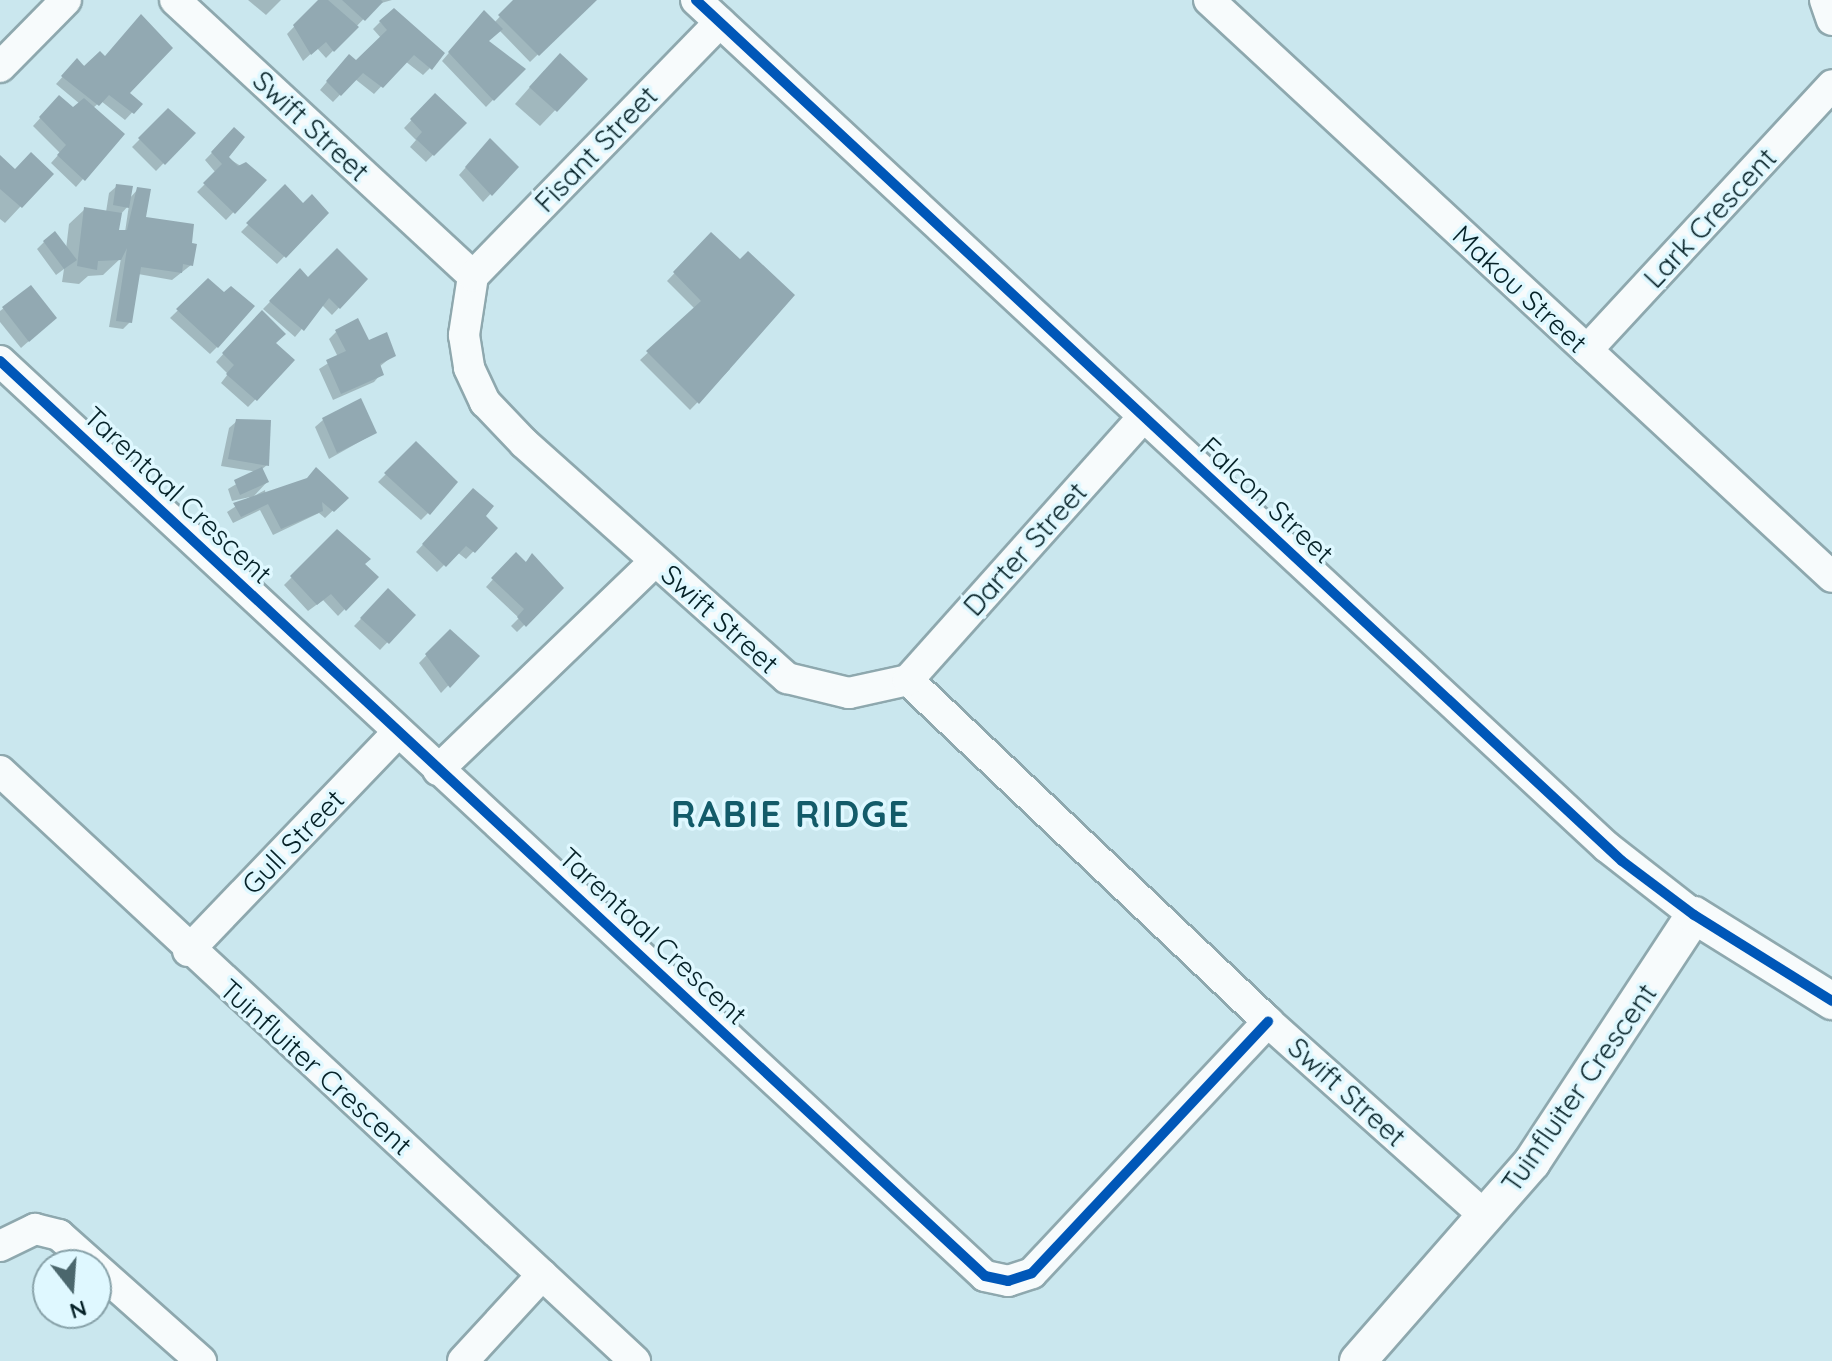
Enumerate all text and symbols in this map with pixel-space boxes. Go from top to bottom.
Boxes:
street label: Swift Street [246,64,376,188]
street label: Fisant Street [528,79,664,219]
street label: Lark Crescent [1637,141,1783,295]
street label: Makou Street [1446,218,1594,360]
street label: Tarentaal Crescent [77,399,279,591]
street label: Falcon Street [1193,430,1341,570]
street label: Darter Street [956,475,1094,623]
street label: Swift Street [654,557,786,681]
street label: Gull Street [235,783,351,901]
district label: RABIE RIDGE [671,792,911,836]
street label: Tarentaal Crescent [552,840,754,1032]
street label: Tuinfluiter Crescent [213,972,419,1162]
street label: Tuinfluiter Crescent [1494,977,1664,1199]
street label: Swift Street [1281,1030,1413,1154]
north arrow [32,1249,112,1329]
text: N [67,1294,90,1326]

